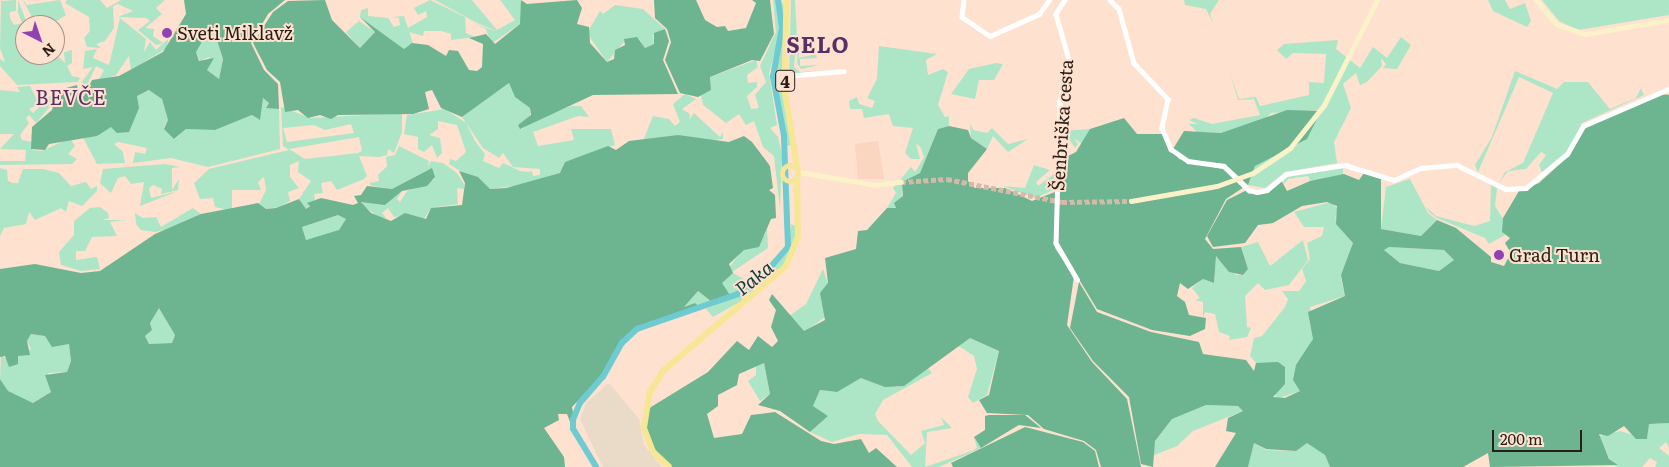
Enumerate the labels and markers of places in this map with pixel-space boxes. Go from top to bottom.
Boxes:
place label: Sveti Miklavž [177,22,293,44]
marker: Sveti Miklavž [161,27,173,39]
place label: Grad Turn [1509,244,1600,266]
marker: Grad Turn [1493,249,1505,261]

